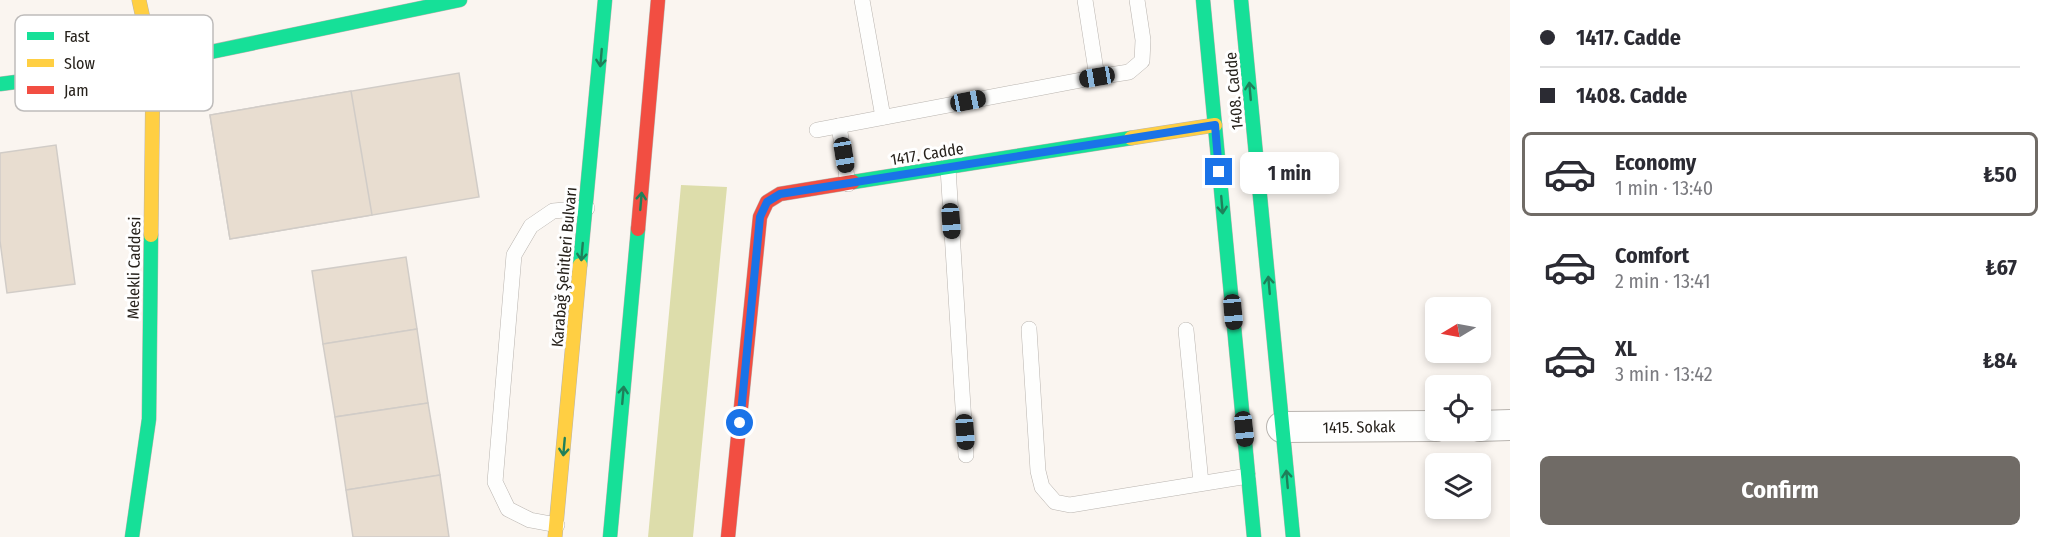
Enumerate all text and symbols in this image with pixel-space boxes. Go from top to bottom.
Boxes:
legend [15,15,213,111]
text: 1417. Cadde [1576,24,1681,51]
text: Fast [64,27,91,46]
one-way arrow [595,48,606,68]
street label: 1408. Cadde [1221,51,1247,131]
text: Slow [64,54,95,73]
car [1078,65,1116,89]
text: Jam [64,81,89,100]
one-way arrow [1244,81,1255,101]
text: 1408. Cadde [1576,82,1687,109]
car [949,89,987,113]
car [832,136,856,174]
street label: 1417. Cadde [889,139,965,169]
icon: car [1543,147,1597,201]
text: Economy [1615,149,1696,176]
callout: 1 min [1240,151,1339,193]
route end [1205,158,1232,185]
text: 1 min [1268,161,1311,185]
text: ₺50 [1983,161,2017,188]
text: 1 min · 13:40 [1615,176,1713,200]
street label: Karabağ Şehitleri Bulvarı [548,186,580,348]
one-way arrow [636,191,647,211]
one-way arrow [1217,194,1228,214]
car [941,202,961,240]
street label: Melekli Caddesi [124,217,144,319]
icon: car [1543,240,1597,294]
one-way arrow [576,242,587,262]
text: Comfort [1615,242,1689,269]
text: ₺67 [1985,254,2017,281]
text: 2 min · 13:41 [1615,269,1710,293]
one-way arrow [1263,275,1274,295]
car [1222,293,1244,331]
north arrow [1425,297,1491,363]
map controls [1425,297,1491,519]
icon: car [1543,333,1597,387]
text: XL [1615,335,1637,362]
text: ₺84 [1982,347,2017,374]
text: 3 min · 13:42 [1615,362,1713,386]
button: locate [1425,375,1491,441]
one-way arrow [618,386,629,406]
route start [726,409,753,436]
car [1233,410,1255,448]
car [955,413,975,451]
street label: 1415. Sokak [1322,417,1396,437]
one-way arrow [558,436,569,456]
button: layers [1425,453,1491,519]
button: Confirm [1540,456,2020,525]
one-way arrow [1281,469,1292,489]

